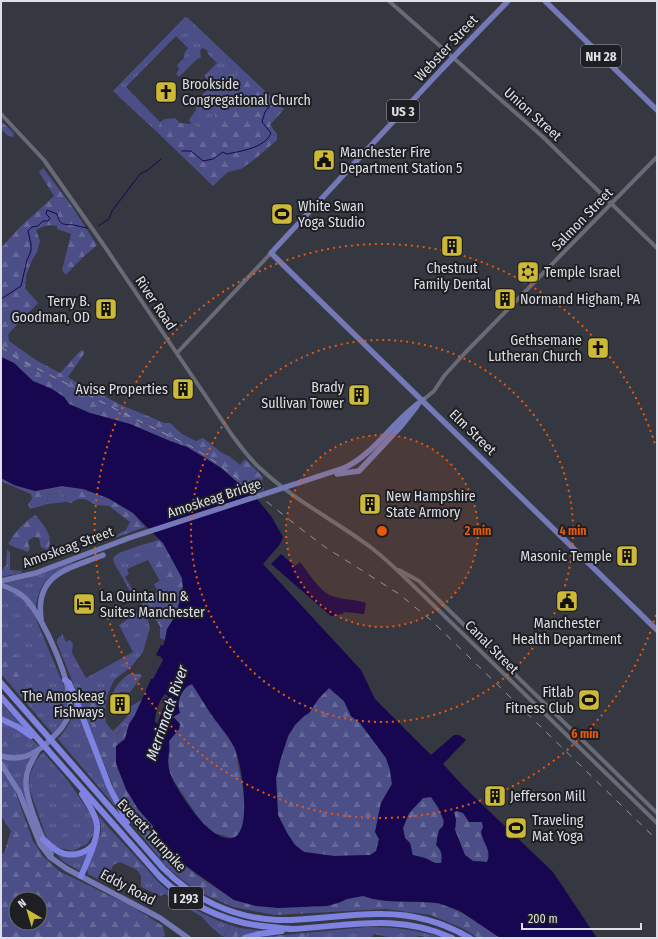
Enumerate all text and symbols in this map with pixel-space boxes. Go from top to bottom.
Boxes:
street label: Webster Street [411,11,482,85]
road number: NH 28 [581,45,621,67]
place label: Brookside Congregational Church [182,76,311,109]
church icon: Brookside Congregational Church [153,79,179,105]
street label: Union Street [500,84,565,145]
road number: US 3 [387,100,419,122]
place label: Manchester Fire Department Station 5 [340,144,462,177]
public building icon: Manchester Fire Department Station 5 [311,147,337,173]
street label: Salmon Street [548,184,617,254]
place label: White Swan Yoga Studio [298,198,365,231]
sports icon: White Swan Yoga Studio [269,201,295,227]
building icon: Chestnut Family Dental [439,233,465,259]
synagogue icon: Temple Israel [515,259,541,285]
place label: Chestnut Family Dental [414,260,491,293]
place label: Temple Israel [544,264,621,281]
street label: River Road [131,273,180,334]
building icon: Normand Higham, PA [492,286,518,312]
place label: Normand Higham, PA [520,291,641,308]
place label: Terry B. Goodman, OD [12,293,90,326]
building icon: Terry B. Goodman, OD [93,296,119,322]
place label: Gethsemane Lutheran Church [488,332,582,365]
church icon: Gethsemane Lutheran Church [585,335,611,361]
building icon: Avise Properties [170,376,196,402]
place label: Brady Sullivan Tower [261,379,345,412]
place label: Avise Properties [76,381,168,398]
building icon: Brady Sullivan Tower [346,382,372,408]
street label: Elm Street [446,406,500,459]
street label: Amoskeag Bridge [165,475,264,522]
place label: New Hampshire State Armory [386,488,476,521]
building icon: New Hampshire State Armory [357,491,383,517]
street label: Amoskeag Street [20,523,116,572]
centre of rings [375,524,389,538]
text: 2 min [464,524,491,538]
text: 4 min [559,524,587,538]
building icon: Masonic Temple [614,543,640,569]
place label: Masonic Temple [520,548,612,565]
place label: La Quinta Inn & Suites Manchester [100,588,205,621]
public building icon: Manchester Health Department [554,588,580,614]
hotel icon: La Quinta Inn & Suites Manchester [71,591,97,617]
place label: Manchester Health Department [512,615,622,648]
street label: Canal Street [461,617,522,678]
water label: Merrimack River [142,662,192,763]
place label: Fitlab Fitness Club [505,684,574,717]
sports icon: Fitlab Fitness Club [576,687,602,713]
place label: The Amoskeag Fishways [22,688,104,721]
building icon: The Amoskeag Fishways [107,691,133,717]
text: 6 min [571,727,599,741]
building icon: Jefferson Mill [482,783,508,809]
place label: Jefferson Mill [510,788,586,805]
street label: Everett Turnpike [114,796,190,875]
place label: Traveling Mat Yoga [532,812,584,845]
sports icon: Traveling Mat Yoga [503,815,529,841]
street label: Eddy Road [97,866,158,909]
road number: I 293 [169,887,203,909]
north arrow [8,891,48,931]
text: N [16,896,29,911]
scale bar [522,905,641,931]
text: 200 m [528,912,558,926]

